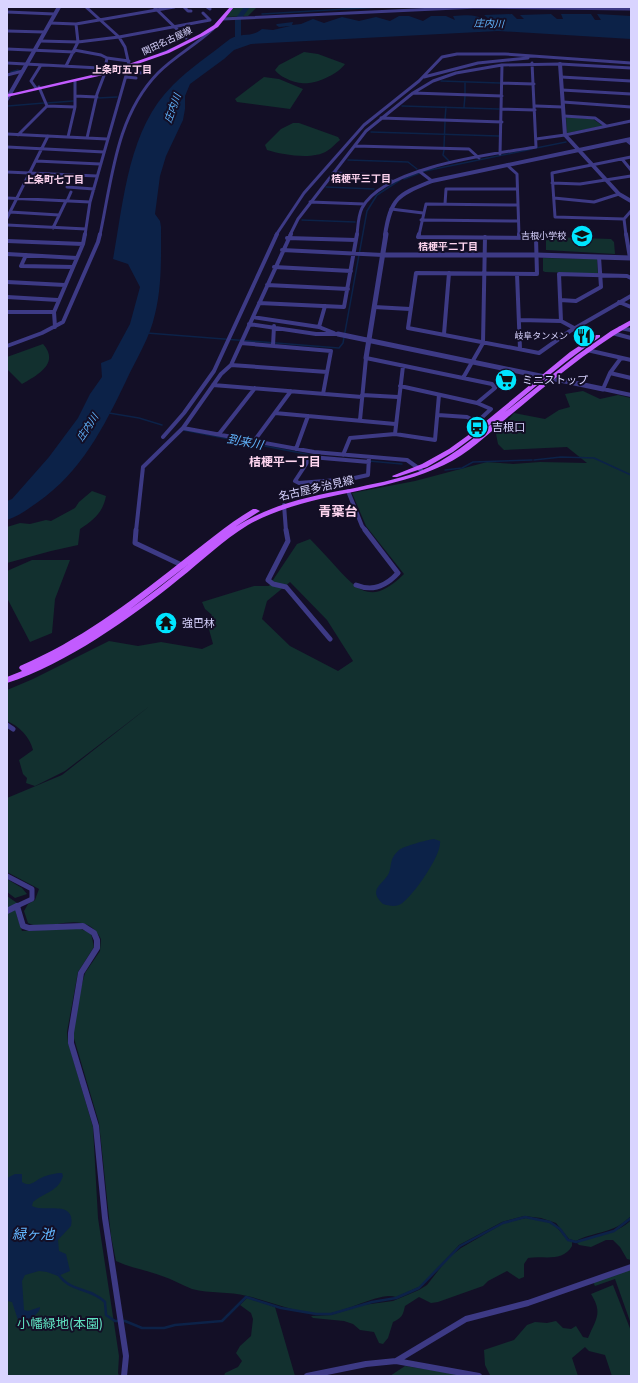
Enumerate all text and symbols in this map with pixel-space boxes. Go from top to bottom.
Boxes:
water label: 庄内川 [474,16,505,32]
street label: 関田名古屋線 [140,24,195,58]
district label: 上条町五丁目 [92,63,152,77]
water label: 庄内川 [161,91,185,125]
district label: 桔梗平三丁目 [331,172,391,186]
district label: 上条町七丁目 [24,173,84,187]
school or university icon: 吉根小学校 [569,223,595,249]
place label: 吉根小学校 [521,230,566,242]
district label: 桔梗平二丁目 [418,240,478,254]
restaurant icon: 岐阜タンメン [571,323,597,349]
place label: 岐阜タンメン [514,330,568,342]
supermarket icon: ミニストップ [493,367,519,393]
place label: ミニストップ [522,373,588,388]
water label: 庄内川 [74,410,103,444]
bus stop icon: 吉根口 [464,414,490,440]
place label: 吉根口 [492,420,525,435]
water label: 到来川 [226,431,266,454]
district label: 桔梗平一丁目 [249,454,321,470]
street label: 名古屋多治見線 [277,473,355,504]
district label: 青葉台 [318,503,358,521]
temple icon: 強巴林 [153,610,179,636]
place label: 強巴林 [182,616,215,631]
water label: 緑ヶ池 [12,1225,56,1244]
park label: 小幡緑地(本園) [17,1315,103,1333]

